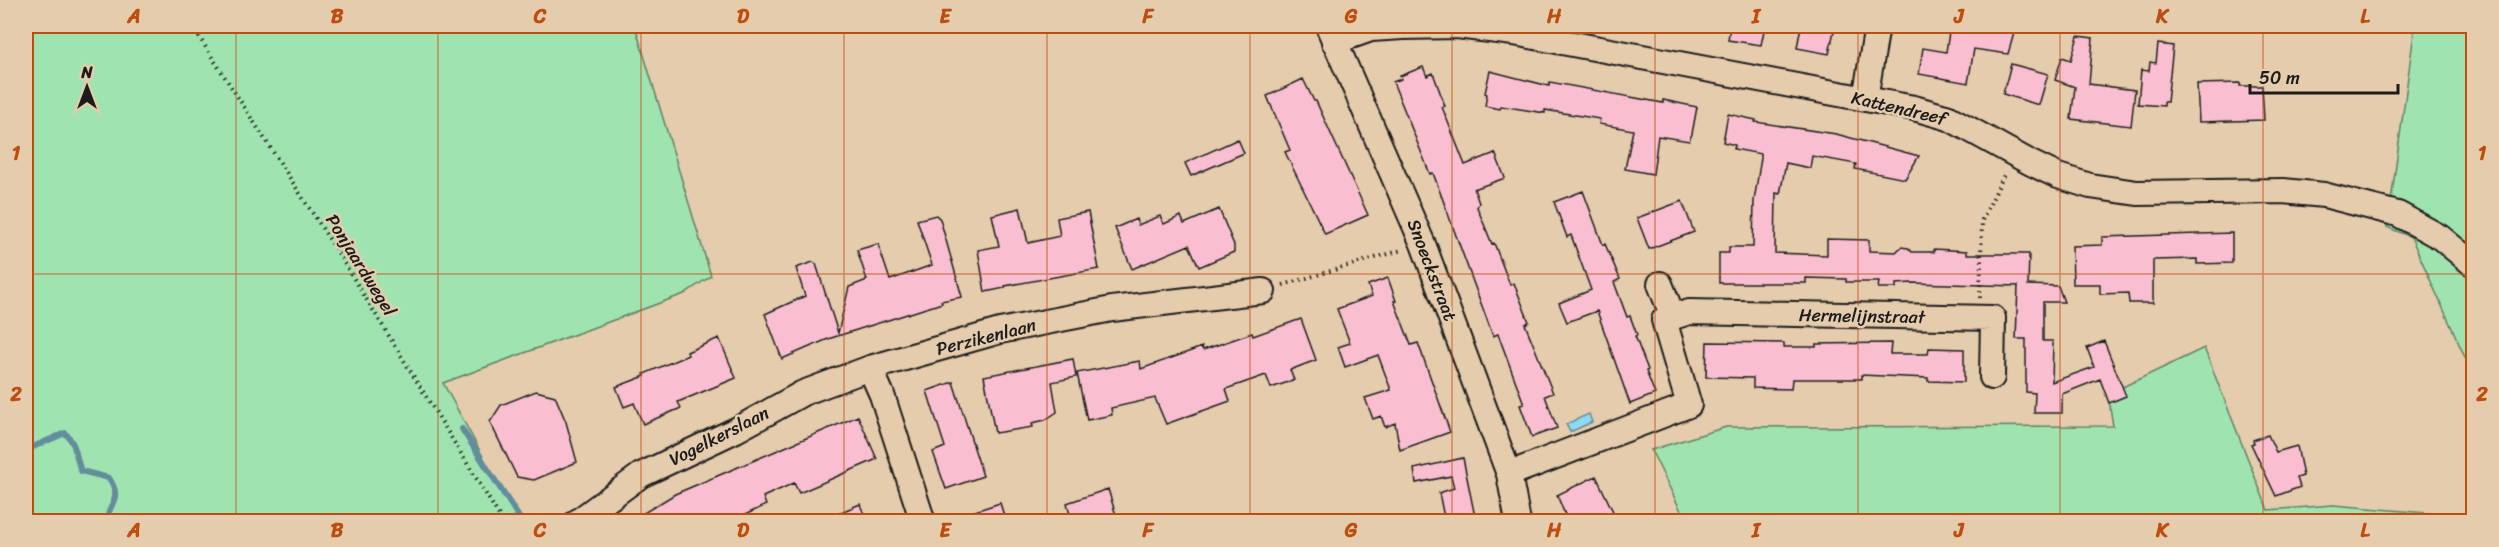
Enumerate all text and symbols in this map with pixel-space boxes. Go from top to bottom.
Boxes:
text: A [126,0,141,34]
text: B [331,0,344,34]
text: C [533,0,547,34]
text: D [737,0,750,34]
text: E [939,0,952,34]
text: F [1142,0,1155,34]
text: G [1344,0,1358,34]
text: H [1546,0,1562,34]
text: I [1751,0,1762,34]
text: J [1953,0,1965,34]
text: K [2155,0,2170,34]
text: L [2360,0,2370,34]
north arrow [57,57,117,117]
scale bar [2250,57,2398,95]
text: N [80,58,93,87]
text: 50 m [2259,62,2300,94]
street label: Kattendreef [1848,82,1953,135]
text: 1 [12,136,21,171]
text: 1 [2478,136,2487,171]
street label: Ponjaardwegel [317,207,406,323]
street label: Snoeckstraat [1398,214,1466,326]
street label: Hermelijnstraat [1799,299,1926,333]
street label: Perzikenlaan [933,309,1040,365]
text: 2 [9,377,22,412]
text: 2 [2475,377,2488,412]
street label: Vogelkerslaan [663,397,775,475]
text: A [126,513,141,547]
text: B [331,513,344,547]
text: C [533,513,547,547]
text: D [737,513,750,547]
text: E [939,513,952,547]
text: F [1142,513,1155,547]
text: G [1344,513,1358,547]
text: H [1546,513,1562,547]
text: I [1751,513,1762,547]
text: J [1953,513,1965,547]
text: K [2155,513,2170,547]
text: L [2360,513,2370,547]

